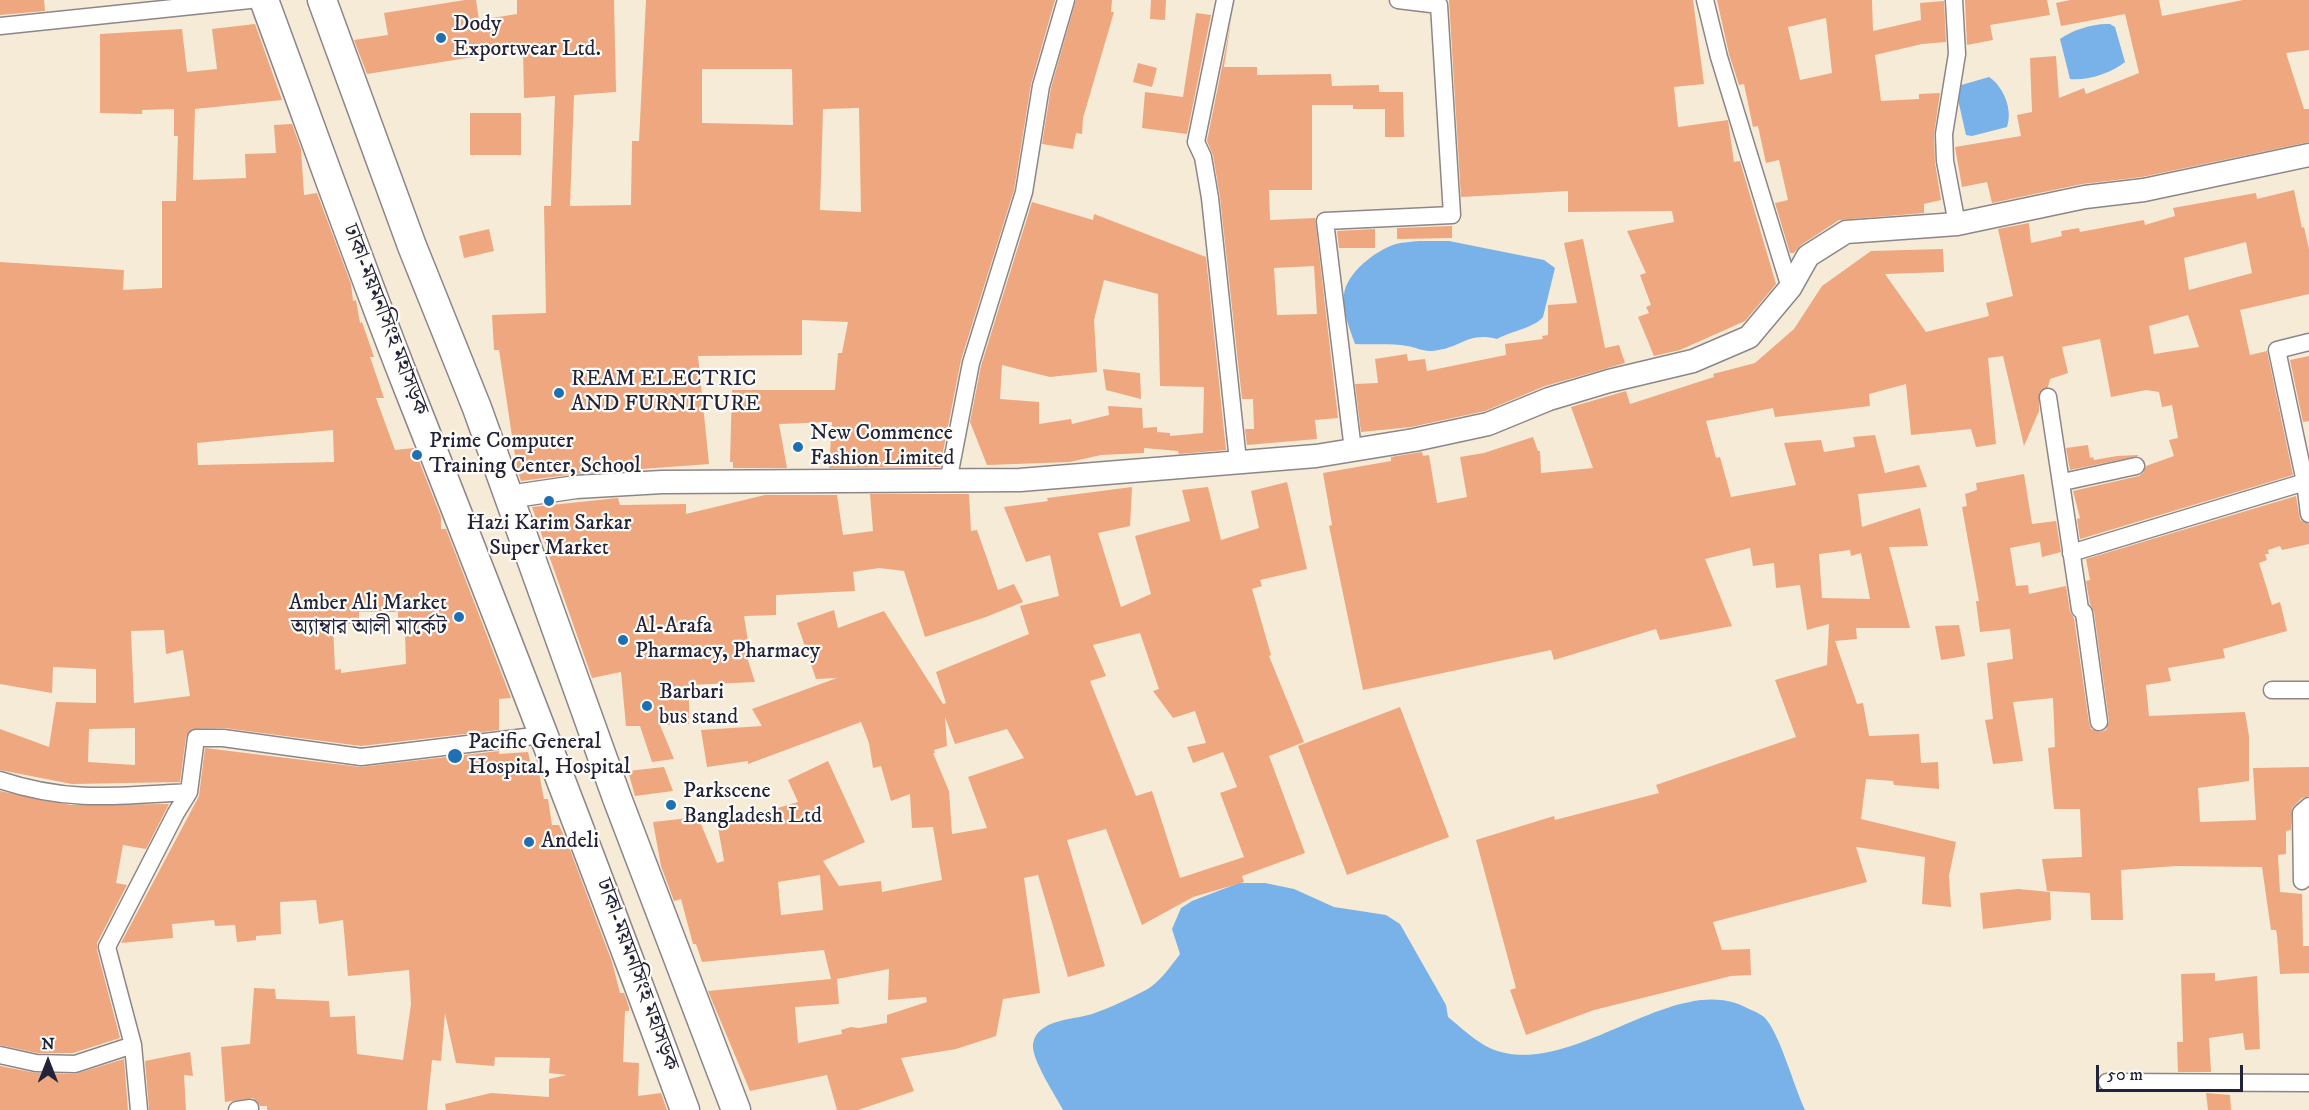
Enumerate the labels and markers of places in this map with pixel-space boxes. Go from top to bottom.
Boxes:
place label: Dody Exportwear Ltd. [453,12,601,63]
marker: Dody Exportwear Ltd. [434,31,448,45]
place label: REAM ELECTRIC AND FURNITURE [571,367,760,418]
marker: REAM ELECTRIC AND FURNITURE [552,386,566,400]
place label: New Commence Fashion Limited [810,421,954,472]
place label: Prime Computer Training Center, School [429,429,641,481]
marker: New Commence Fashion Limited [791,440,805,454]
marker: Prime Computer Training Center, School [410,448,424,462]
marker: Hazi Karim Sarkar Super Market [542,494,556,508]
place label: Hazi Karim Sarkar Super Market [466,511,632,562]
place label: Amber Ali Market অ্যাম্বার আলী মার্কেট [289,591,447,642]
marker: Amber Ali Market অ্যাম্বার আলী মার্কেট [452,610,466,624]
place label: Al-Arafa Pharmacy, Pharmacy [635,614,820,666]
marker: Al-Arafa Pharmacy, Pharmacy [616,633,630,647]
place label: Barbari bus stand [659,680,738,732]
marker: Barbari bus stand [640,699,654,713]
place label: Pacific General Hospital, Hospital [468,730,630,782]
marker: Pacific General Hospital, Hospital [446,747,464,765]
place label: Parkscene Bangladesh Ltd [683,779,822,830]
marker: Parkscene Bangladesh Ltd [664,798,678,812]
place label: Andeli [541,829,599,855]
marker: Andeli [522,835,536,849]

